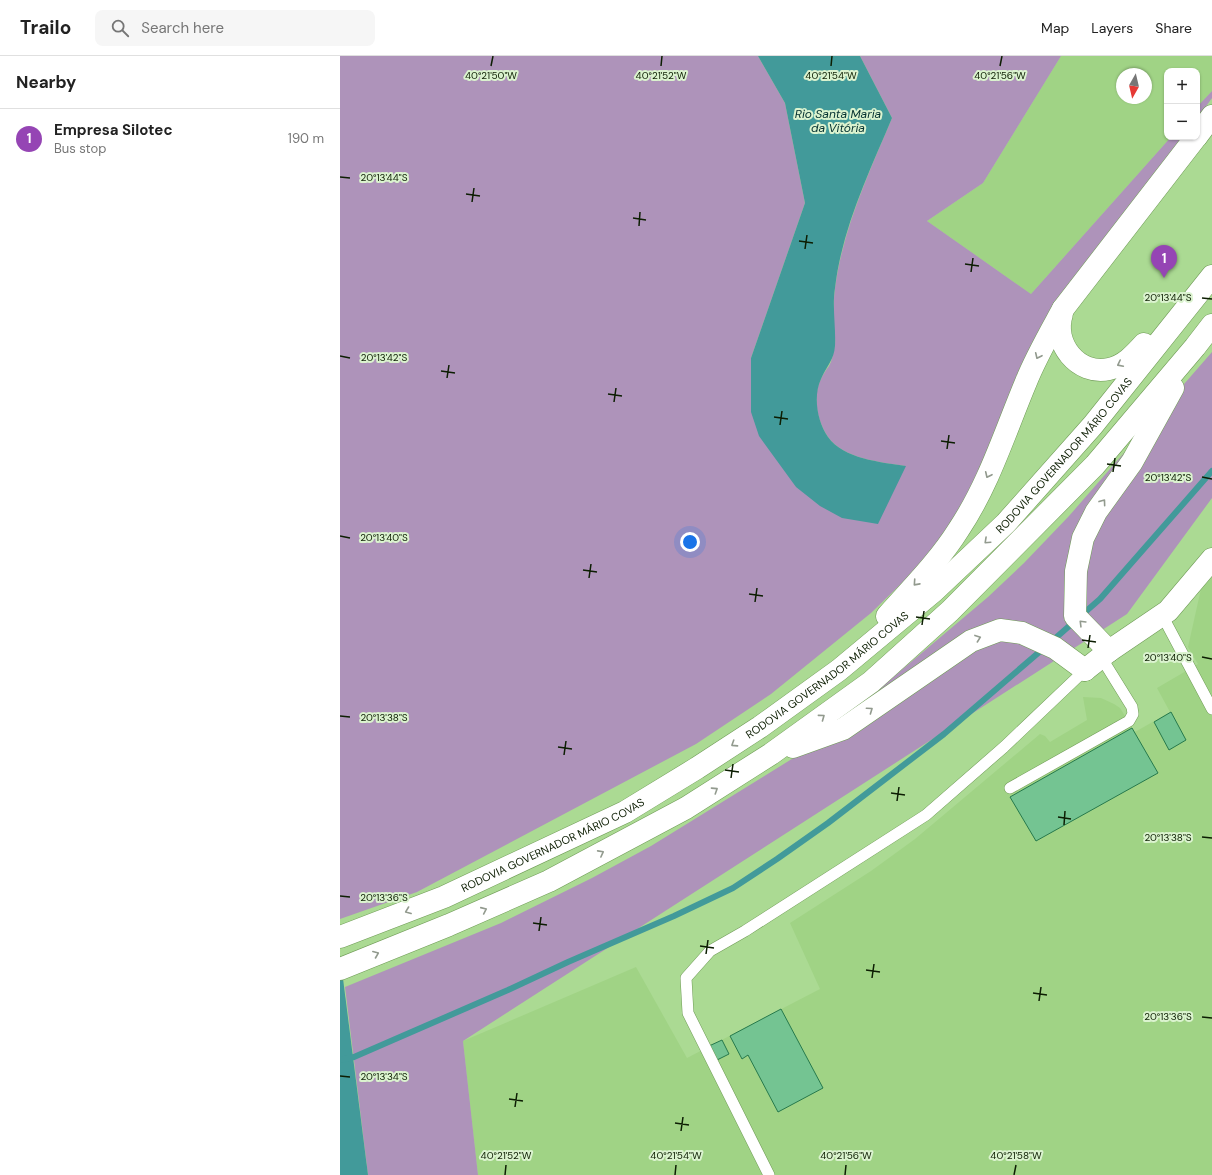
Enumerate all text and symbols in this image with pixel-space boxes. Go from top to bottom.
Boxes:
search box [95,10,375,46]
text: Trailo [20,15,71,40]
icon: search [109,17,131,39]
text: Search here [141,18,224,38]
text: Map [1041,19,1069,37]
text: Layers [1091,19,1133,37]
text: Share [1155,19,1192,37]
north arrow [1116,68,1152,104]
map controls [1164,68,1200,140]
button: + [1164,68,1200,104]
text: 40°21'50"W [465,69,517,82]
text: 40°21'52"W [636,69,687,82]
text: 40°21'54"W [805,69,857,82]
text: 40°21'56"W [974,69,1026,82]
text: Nearby [16,71,76,93]
button: − [1164,104,1200,140]
water label: Rio Santa Maria da Vitória [795,106,882,136]
text: Empresa Silotec [54,120,173,140]
text: 1 [27,130,31,147]
text: 190 m [288,130,324,147]
text: Bus stop [54,140,106,157]
text: 20°13'44"S [361,171,408,184]
pin: 1 [1151,245,1177,278]
text: 20°13'44"S [1145,291,1192,304]
text: 20°13'42"S [361,351,407,364]
one-way arrow [1035,351,1043,359]
one-way arrow [1117,359,1124,367]
street label: RODOVIA GOVERNADOR MÁRIO COVAS [993,375,1135,536]
one-way arrow [985,471,993,479]
text: 20°13'42"S [1145,471,1191,484]
one-way arrow [1098,499,1106,506]
text: 20°13'40"S [360,531,408,544]
your location [680,532,700,552]
one-way arrow [985,536,992,543]
one-way arrow [914,578,921,586]
street label: RODOVIA GOVERNADOR MÁRIO COVAS [743,608,911,741]
one-way arrow [1079,620,1086,628]
one-way arrow [974,635,981,643]
text: 20°13'40"S [1144,651,1192,664]
one-way arrow [865,708,872,715]
text: 20°13'38"S [360,711,408,724]
one-way arrow [818,715,825,722]
one-way arrow [731,740,738,747]
one-way arrow [711,787,718,795]
street label: RODOVIA GOVERNADOR MÁRIO COVAS [459,795,647,895]
text: 20°13'38"S [1144,831,1192,844]
one-way arrow [597,851,605,858]
text: 20°13'36"S [360,891,408,904]
one-way arrow [481,906,488,914]
one-way arrow [404,907,411,915]
one-way arrow [373,951,380,959]
text: 20°13'36"S [1144,1010,1192,1023]
text: 20°13'34"S [360,1070,408,1083]
text: 40°21'52"W [481,1149,532,1162]
text: 40°21'54"W [650,1149,702,1162]
text: 40°21'56"W [820,1149,872,1162]
text: 40°21'58"W [990,1149,1042,1162]

